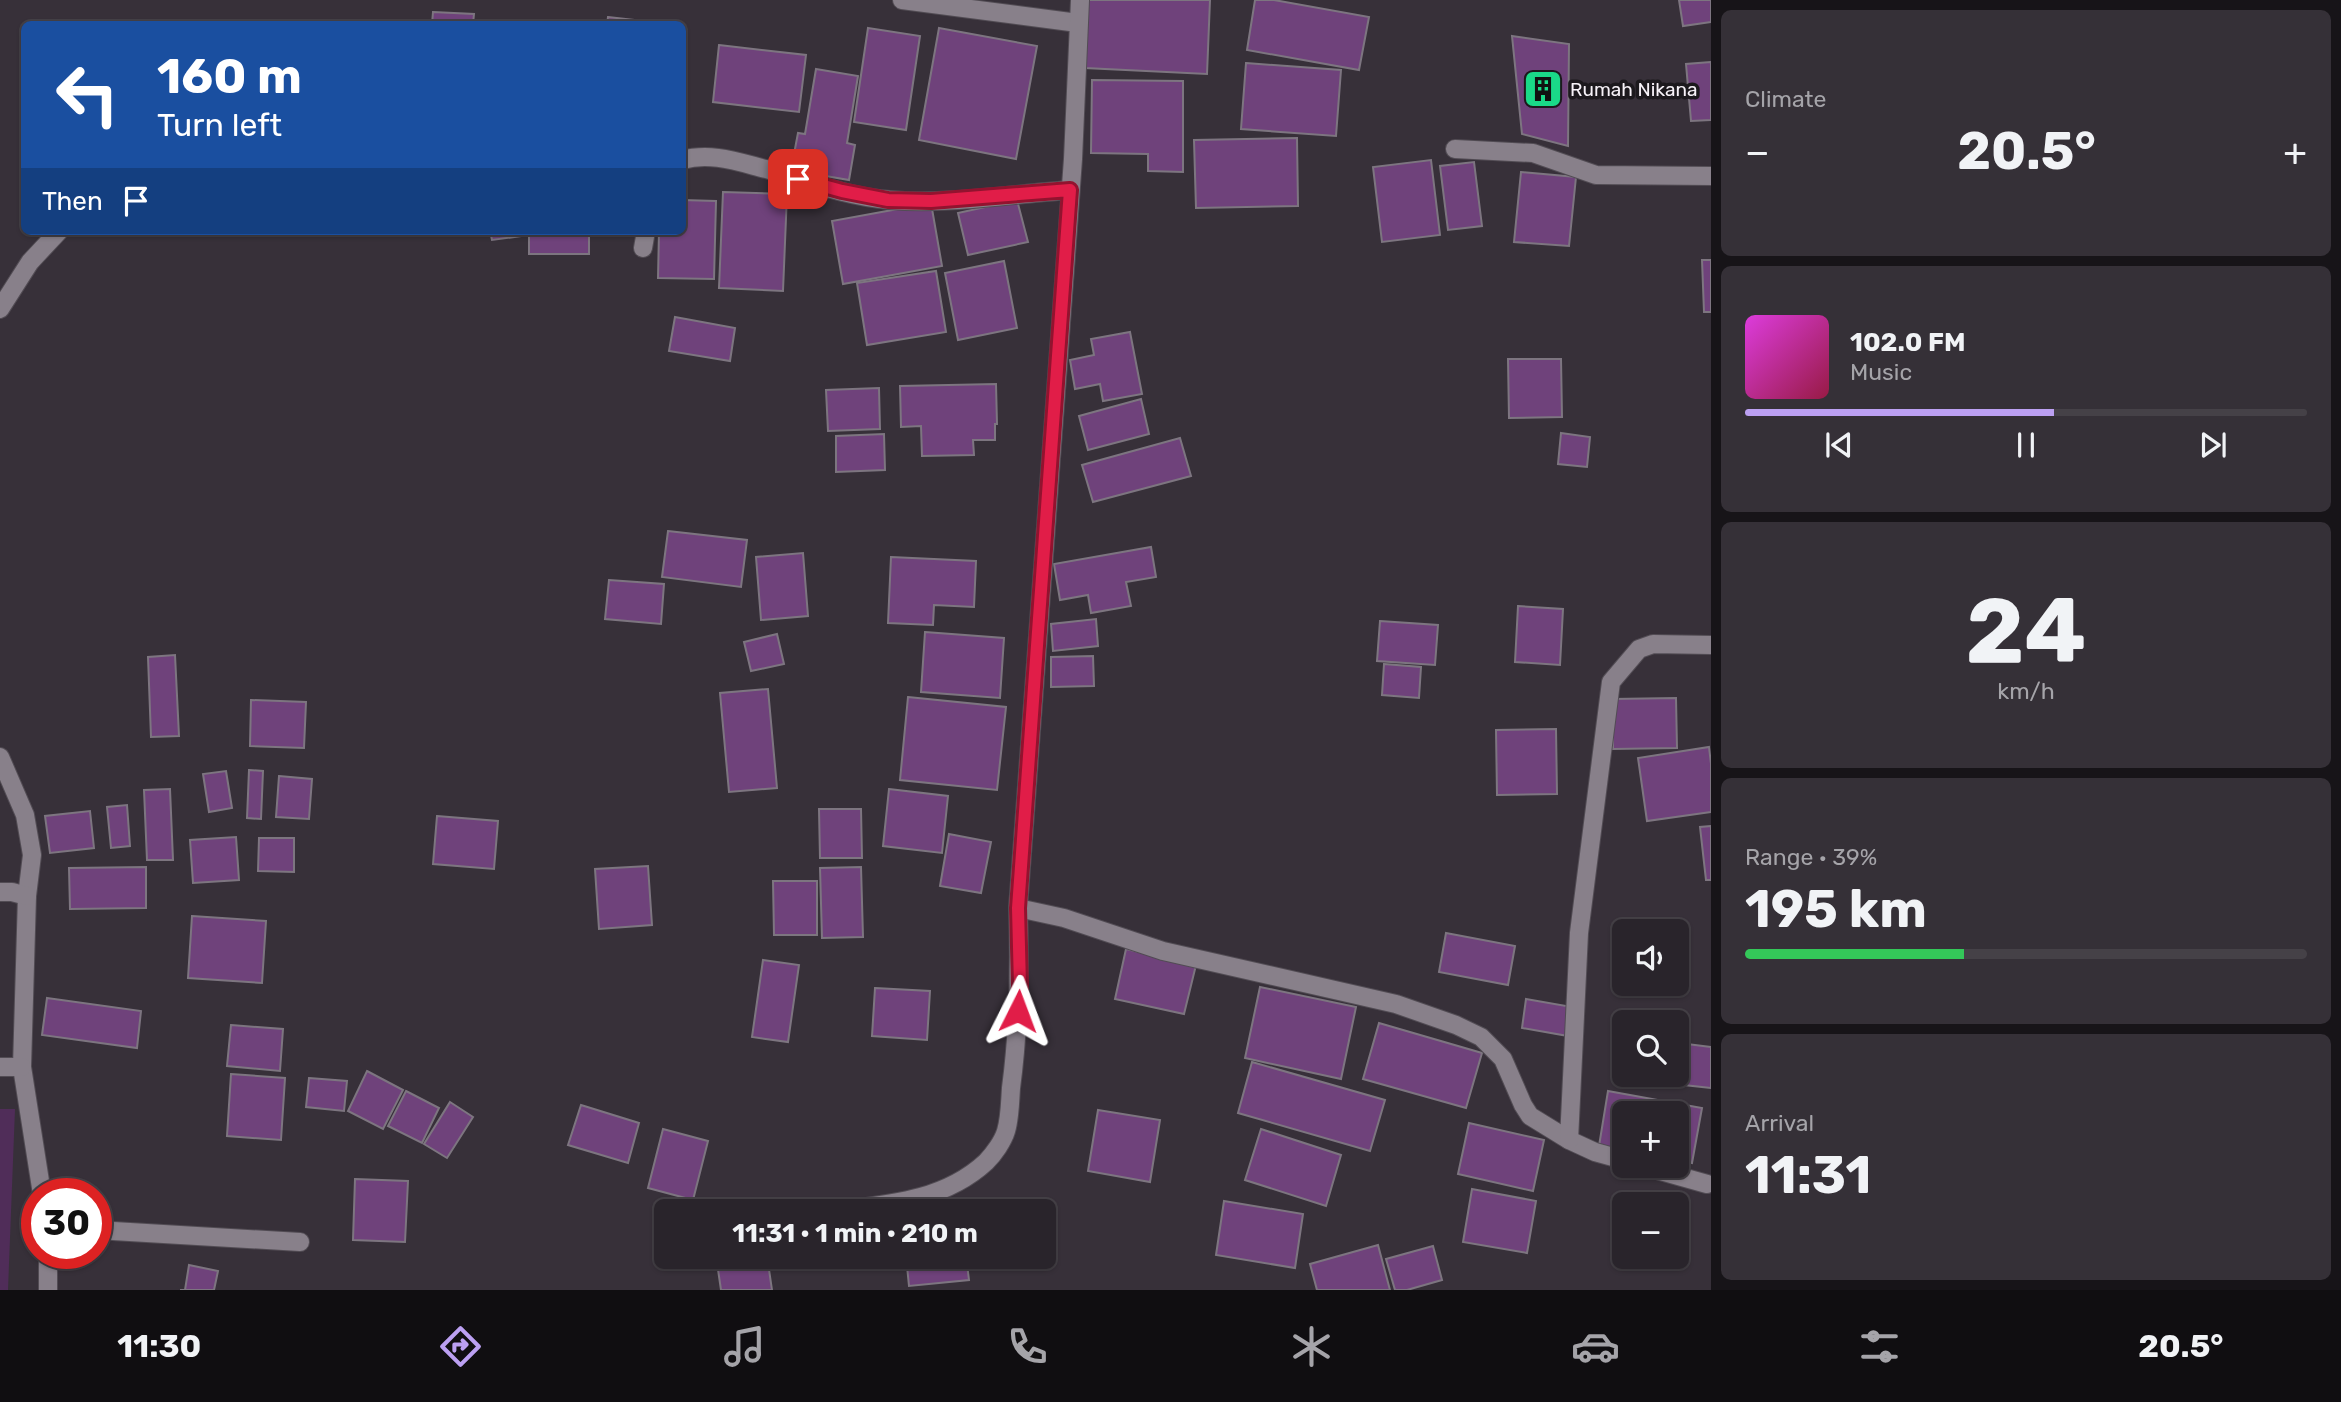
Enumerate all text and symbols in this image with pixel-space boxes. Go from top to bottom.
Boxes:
text: 160 m [157,47,302,105]
icon: left [42,49,133,140]
building icon: Rumah Nikana [1522,68,1564,110]
place label: Rumah Nikana [1570,78,1697,101]
text: Climate [1745,85,1826,113]
text: Turn left [157,106,282,144]
text: 20.5° [1957,120,2096,182]
text: − [1745,129,1770,175]
text: + [2283,129,2307,175]
pin [768,149,828,209]
icon: arrive [779,160,817,198]
icon: arrive [117,182,155,220]
text: Then [42,186,103,217]
text: 102.0 FM [1850,327,1966,358]
text: Music [1850,358,1912,386]
icon: previous [1820,426,1858,464]
icon: pause [2007,426,2045,464]
icon: next [2194,426,2232,464]
text: 24 [1966,577,2086,685]
text: km/h [1997,677,2055,705]
text: Range · 39% [1745,843,1877,871]
text: 195 km [1745,878,1927,940]
map controls [1612,919,1689,1269]
button: sound [1612,919,1689,996]
position arrow [981,974,1055,1048]
button: search [1612,1010,1689,1087]
button: + [1612,1101,1689,1178]
text: Arrival [1745,1109,1814,1137]
text: 11:31 [1745,1144,1871,1206]
speed limit sign: 30 [21,1178,112,1269]
button: − [1612,1192,1689,1269]
text: 11:31 · 1 min · 210 m [732,1218,978,1249]
icon: directions [436,1322,485,1371]
icon: music [720,1322,769,1371]
icon: phone [1003,1322,1052,1371]
icon: climate [1287,1322,1336,1371]
icon: car [1571,1322,1620,1371]
icon: filters [1855,1322,1904,1371]
text: 11:30 [117,1327,201,1365]
text: 20.5° [2138,1327,2224,1365]

